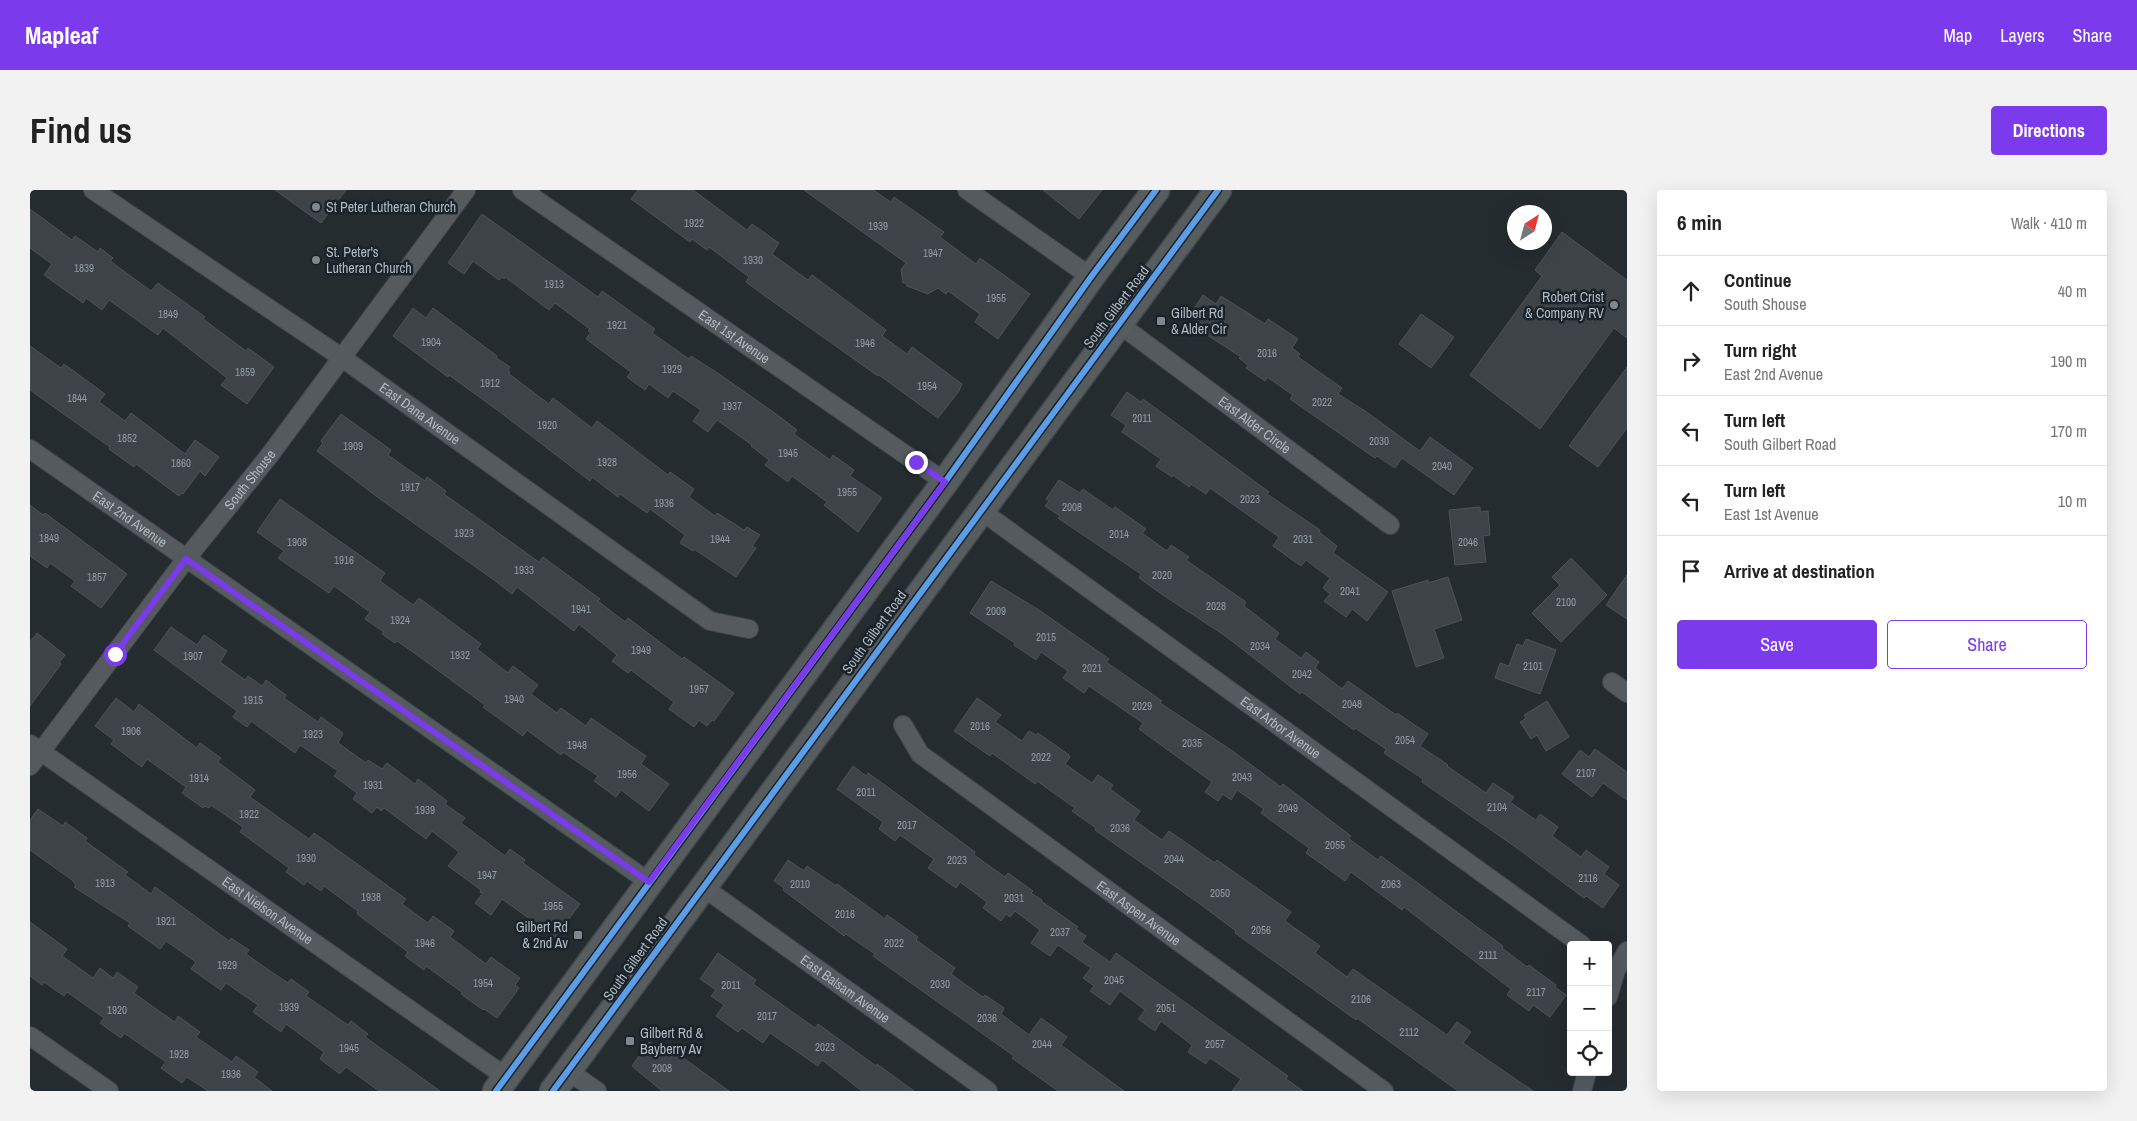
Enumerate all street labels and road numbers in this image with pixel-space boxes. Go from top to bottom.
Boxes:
street label: South Gilbert Road [1079,262,1153,352]
street label: East 1st Avenue [695,306,774,368]
street label: East Dana Avenue [376,378,464,448]
street label: East Alder Circle [1215,392,1294,457]
street label: South Shouse [220,446,280,514]
street label: East 2nd Avenue [89,487,171,551]
street label: South Gilbert Road [838,587,910,677]
street label: East Arbor Avenue [1237,692,1324,762]
street label: East Nielson Avenue [219,872,316,948]
street label: East Aspen Avenue [1093,876,1184,949]
street label: South Gilbert Road [599,914,671,1004]
street label: East Balsam Avenue [797,951,894,1027]

